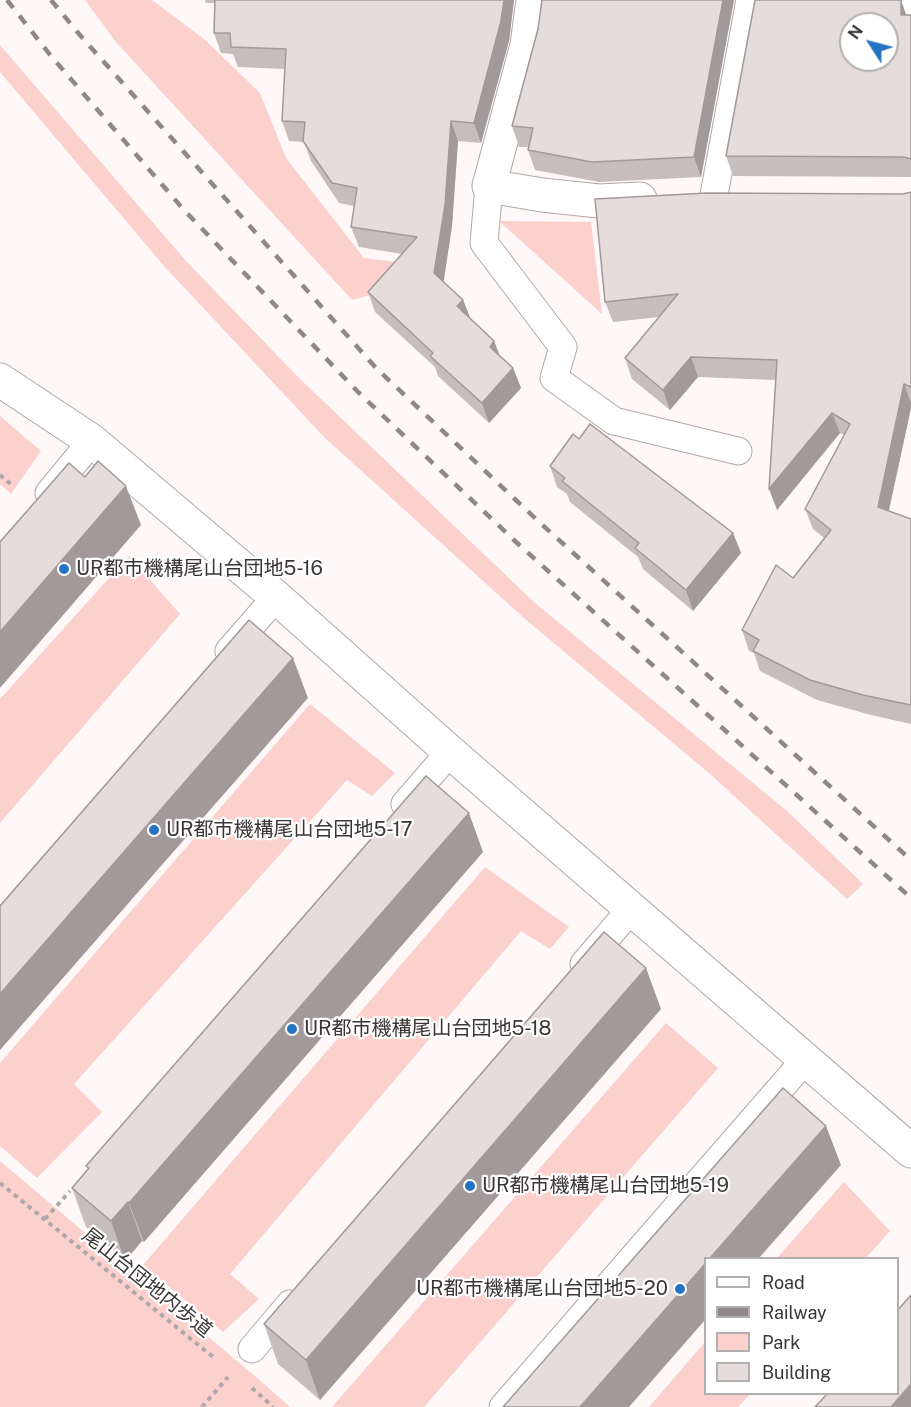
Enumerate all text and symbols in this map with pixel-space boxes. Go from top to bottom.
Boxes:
north arrow [839,12,899,72]
text: N [844,22,867,43]
place label: UR都市機構尾山台団地5-16 [76,557,323,581]
marker: UR都市機構尾山台団地5-16 [57,562,71,576]
place label: UR都市機構尾山台団地5-17 [166,818,413,842]
marker: UR都市機構尾山台団地5-17 [147,823,161,837]
place label: UR都市機構尾山台団地5-18 [304,1017,551,1041]
marker: UR都市機構尾山台団地5-18 [285,1022,299,1036]
place label: UR都市機構尾山台団地5-19 [482,1174,729,1198]
marker: UR都市機構尾山台団地5-19 [463,1179,477,1193]
street label: 尾山台団地内歩道 [77,1223,217,1343]
legend [704,1257,899,1395]
text: Road [762,1272,805,1293]
place label: UR都市機構尾山台団地5-20 [416,1277,668,1301]
marker: UR都市機構尾山台団地5-20 [673,1282,687,1296]
text: Railway [762,1302,827,1323]
text: Park [762,1332,800,1353]
text: Building [762,1362,831,1383]

